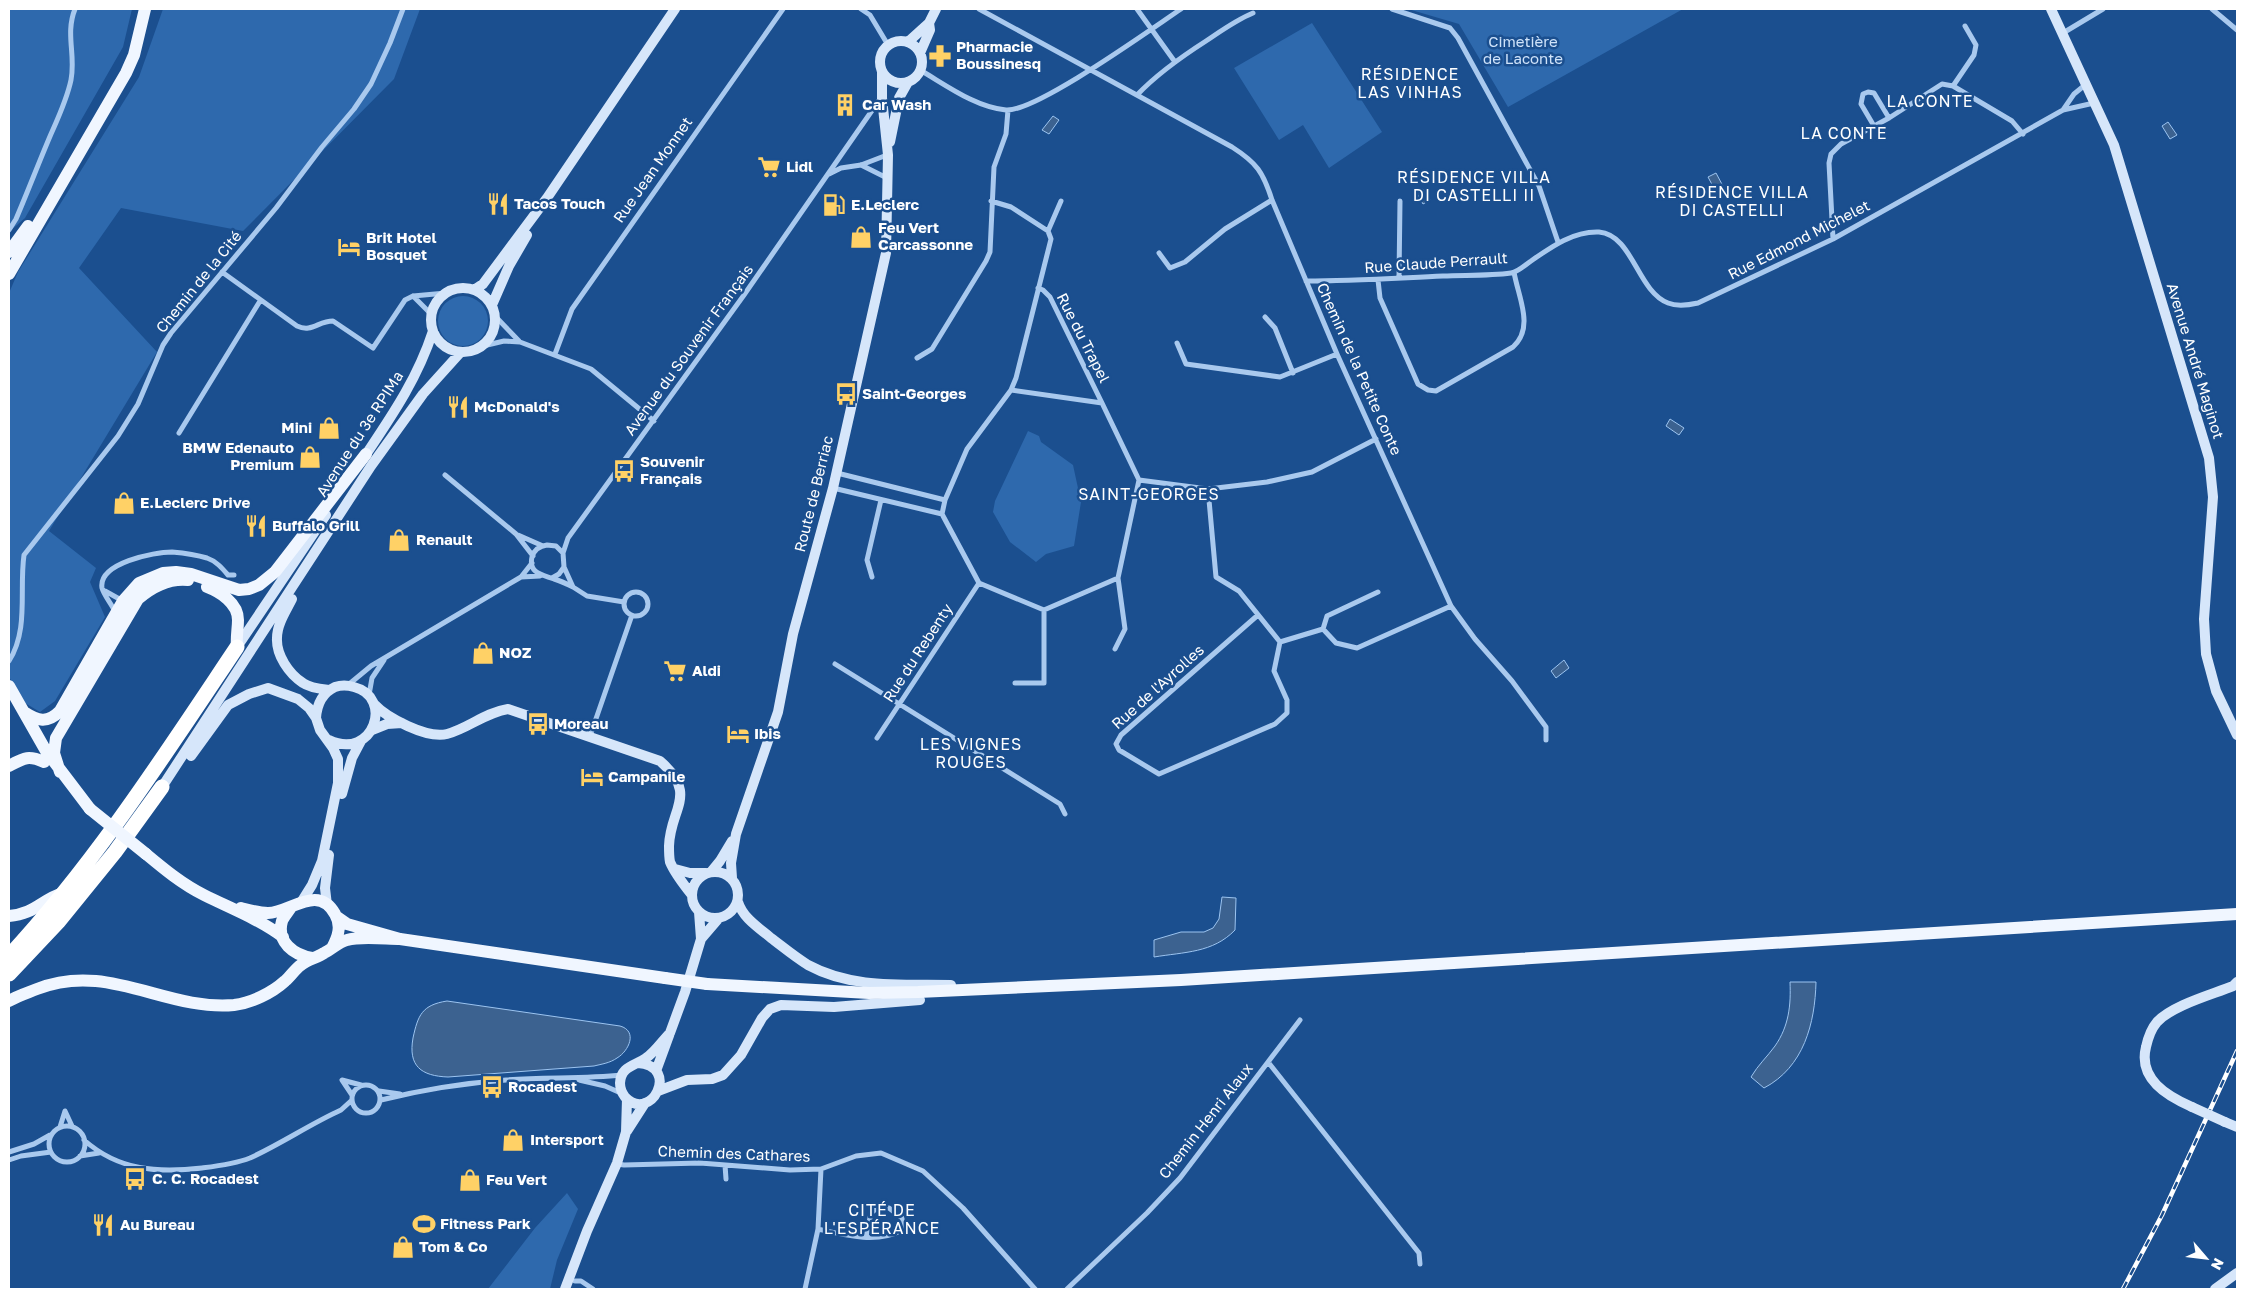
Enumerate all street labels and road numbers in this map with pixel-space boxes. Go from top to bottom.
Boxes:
street label: Rue Jean Monnet [609,113,695,226]
street label: Rue Edmond Michelet [1725,196,1872,283]
street label: Chemin de la Cité [152,227,245,336]
street label: Rue Claude Perrault [1364,248,1508,276]
street label: Avenue du Souvenir Français [620,260,756,438]
street label: Chemin de la Petite Conte [1314,280,1406,458]
street label: Avenue André Maginot [2164,281,2228,441]
street label: Rue du Trapel [1054,290,1114,386]
street label: Avenue du 3e RPIMa [312,367,406,500]
street label: Route de Berriac [790,434,836,554]
street label: Rue du Rebenty [879,599,956,705]
street label: Rue de l'Ayrolles [1108,640,1207,732]
street label: Chemin Henri Alaux [1154,1059,1256,1182]
street label: Chemin des Cathares [657,1141,811,1165]

